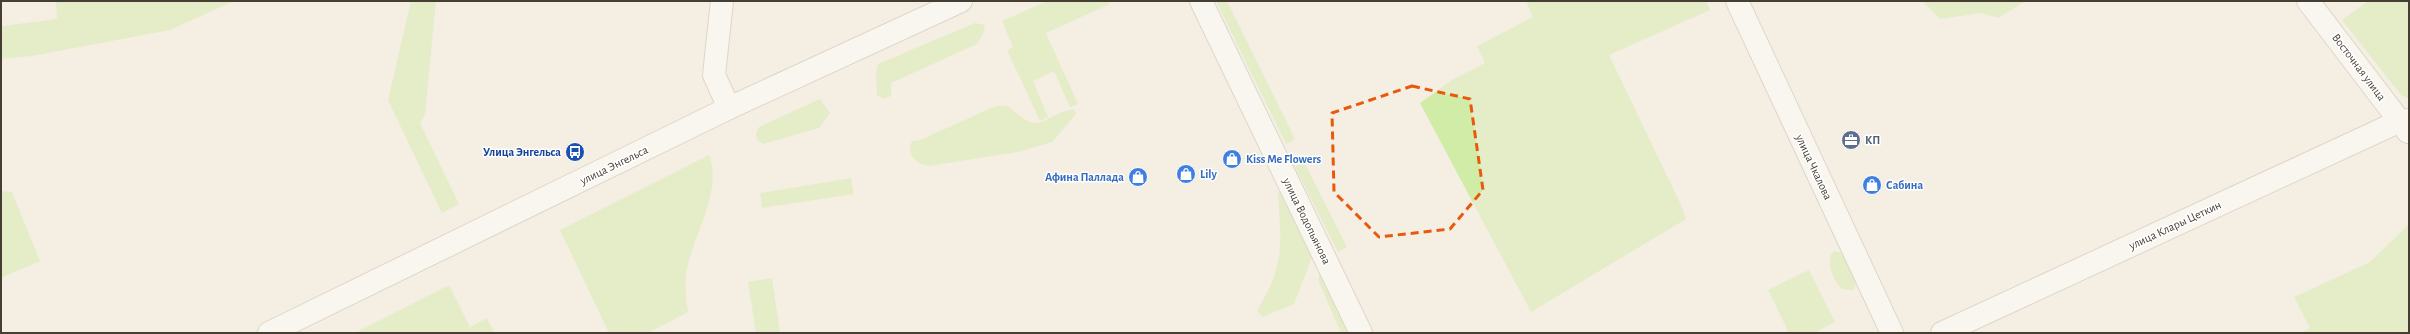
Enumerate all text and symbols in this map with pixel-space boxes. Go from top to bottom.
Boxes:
street label: Восточная улица [2329,31,2388,104]
office icon: КП [1840,129,1862,151]
street label: улица Чкалова [1792,132,1835,202]
place label: КП [1865,134,1880,146]
bus stop icon: Улица Энгельса [564,141,586,163]
street label: улица Энгельса [577,143,651,188]
place label: Улица Энгельса [483,146,561,158]
shop icon: Kiss Me Flowers [1221,148,1243,170]
place label: Kiss Me Flowers [1246,153,1322,165]
shop icon: Lily [1175,163,1197,185]
shop icon: Афина Паллада [1127,166,1149,188]
place label: Lily [1200,168,1217,181]
place label: Афина Паллада [1045,171,1124,183]
shop icon: Сабина [1861,174,1883,196]
street label: улица Водопьянова [1280,175,1333,267]
place label: Сабина [1886,179,1923,191]
street label: улица Клары Цеткин [2126,198,2223,253]

